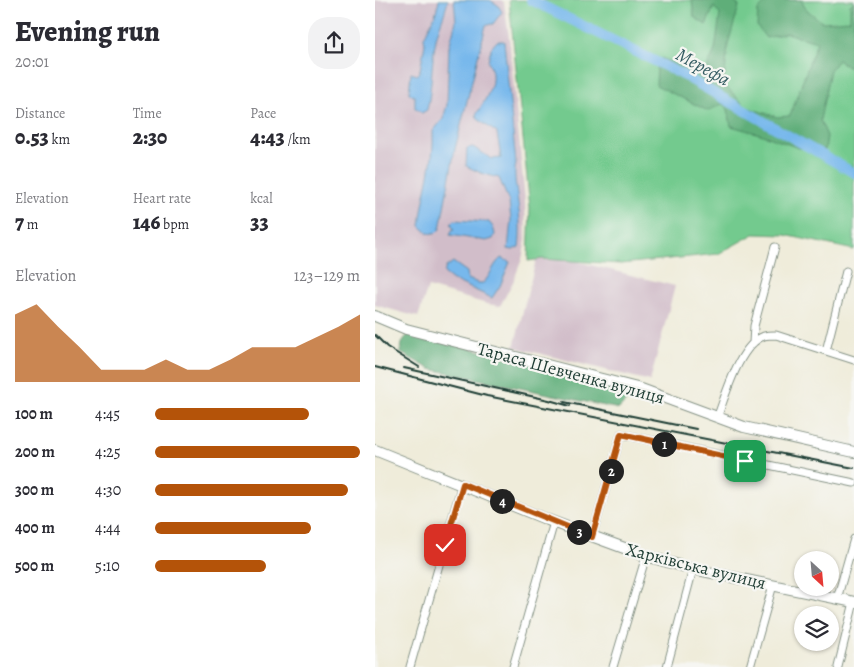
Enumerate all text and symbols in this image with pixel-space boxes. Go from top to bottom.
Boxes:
text: Evening run [15,13,160,51]
button: share [308,17,360,69]
water label: Мерефа [671,42,735,93]
text: 20:01 [15,51,49,73]
text: Distance [15,104,65,123]
text: Time [133,104,162,123]
text: Pace [250,104,276,123]
text: 0.53 [15,123,49,151]
text: 2:30 [133,123,167,151]
text: 4:43 [250,123,285,151]
text: km [49,130,70,149]
text: /km [285,130,311,149]
text: Elevation [15,189,69,208]
text: Heart rate [133,189,191,208]
text: kcal [250,189,273,208]
text: 7 [15,208,24,236]
text: 146 [133,208,160,236]
text: 33 [250,208,269,236]
text: m [24,215,38,234]
text: bpm [160,215,189,234]
text: Elevation [15,265,76,287]
text: 123–129 m [294,265,360,287]
street label: Тараса Шевченка вулиця [475,336,667,410]
text: 100 m [15,403,53,425]
text: 4:45 [95,403,120,425]
pin: 1 [651,432,677,456]
text: 1 [662,435,667,454]
pin [724,440,766,482]
text: 200 m [15,441,55,463]
text: 4:25 [95,441,121,463]
icon: arrive [731,447,759,475]
pin: 2 [599,458,623,484]
text: 2 [608,462,615,481]
text: 300 m [15,479,54,501]
text: 4:30 [95,479,121,501]
pin: 4 [489,488,515,514]
text: 4 [499,492,506,511]
text: 400 m [15,517,55,539]
text: 4:44 [95,517,121,539]
pin: 3 [567,520,591,544]
text: 3 [576,523,583,542]
pin [424,524,466,566]
icon: check [431,531,459,559]
street label: Харківська вулиця [623,537,769,595]
north arrow [794,551,839,596]
map controls [794,551,839,651]
text: 500 m [15,555,54,577]
text: 5:10 [95,555,120,577]
button: layers [794,606,839,651]

